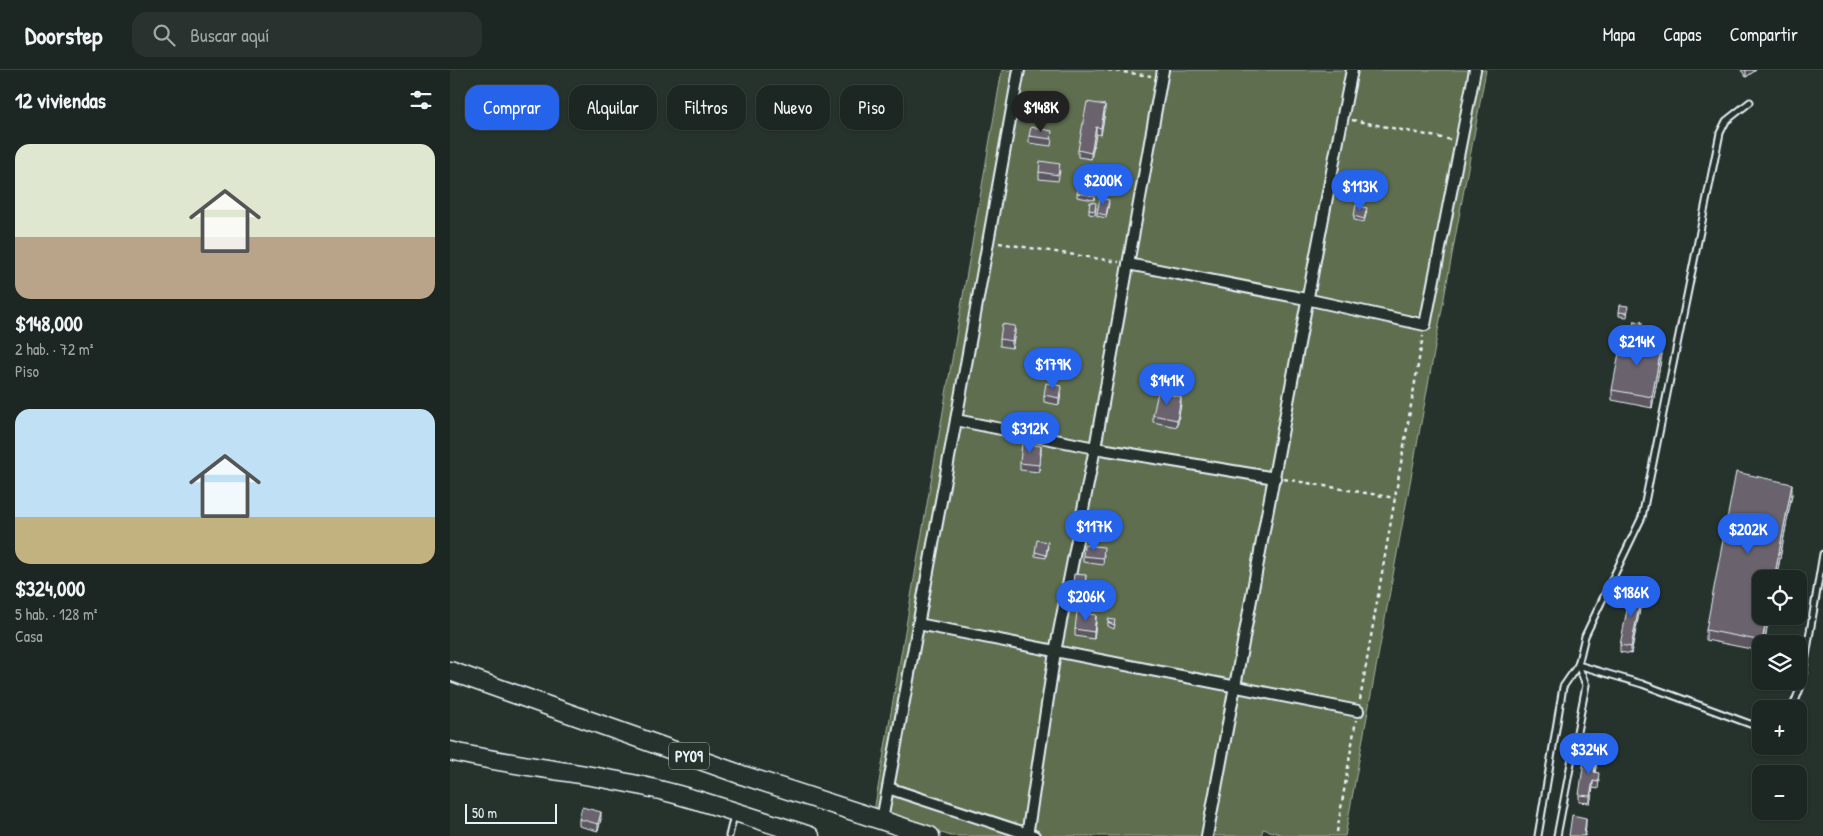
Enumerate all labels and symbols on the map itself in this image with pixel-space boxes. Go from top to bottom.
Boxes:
pin: $148K [1006,90,1076,133]
pin: $200K [1068,164,1138,206]
pin: $113K [1325,170,1395,212]
pin: $214K [1602,324,1672,367]
pin: $179K [1018,348,1088,390]
pin: $141K [1132,364,1202,406]
pin: $312K [995,412,1065,454]
pin: $117K [1059,510,1129,552]
pin: $202K [1713,512,1783,555]
pin: $186K [1596,576,1666,618]
pin: $206K [1051,580,1121,622]
pin: $324K [1554,732,1624,775]
road number: PY09 [669,742,709,769]
scale bar [465,801,558,824]

